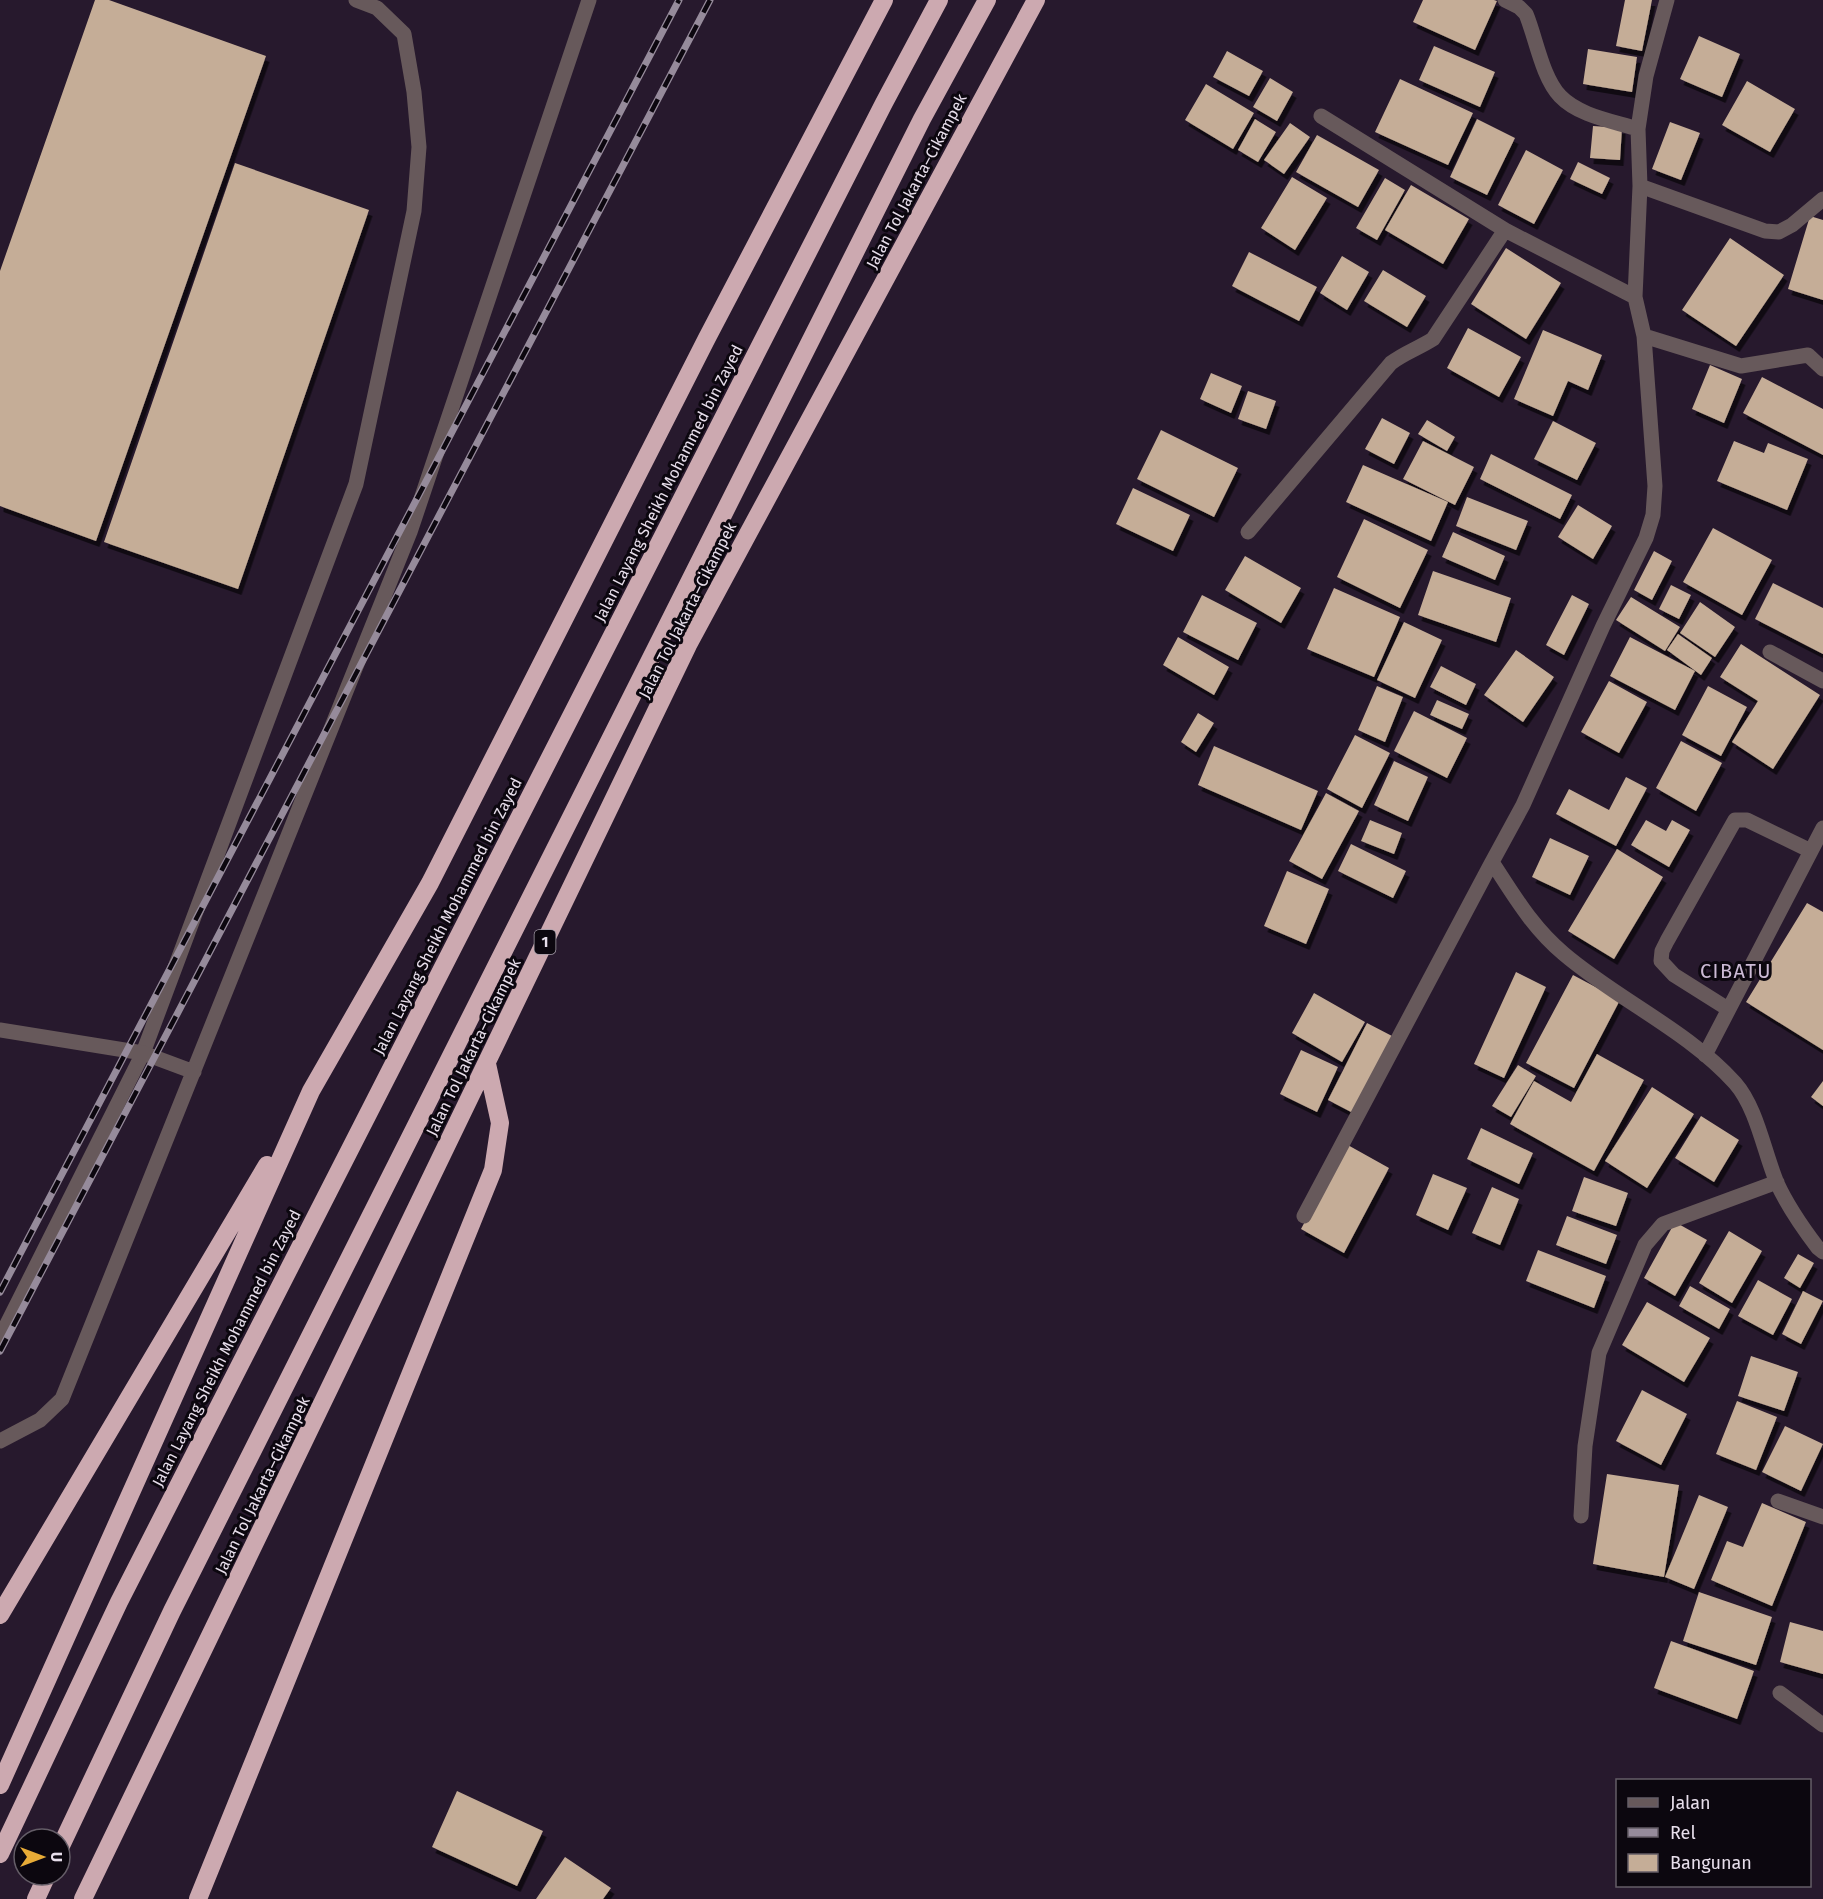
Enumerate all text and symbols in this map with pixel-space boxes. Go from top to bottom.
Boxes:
street label: Jalan Tol Jakarta–Cikampek [862,90,971,272]
street label: Jalan Layang Sheikh Mohammed bin Zayed [590,342,747,625]
street label: Jalan Tol Jakarta–Cikampek [635,518,741,702]
street label: Jalan Layang Sheikh Mohammed bin Zayed [369,775,526,1058]
road number: 1 [534,930,556,954]
street label: Jalan Tol Jakarta–Cikampek [422,955,525,1139]
district label: CIBATU [1700,959,1772,983]
street label: Jalan Layang Sheikh Mohammed bin Zayed [148,1207,305,1490]
street label: Jalan Tol Jakarta–Cikampek [211,1393,314,1577]
legend [1616,1779,1811,1887]
text: Jalan [1670,1792,1711,1814]
text: Rel [1670,1822,1696,1844]
north arrow [12,1827,72,1887]
text: U [47,1852,66,1862]
text: Bangunan [1670,1852,1752,1874]

